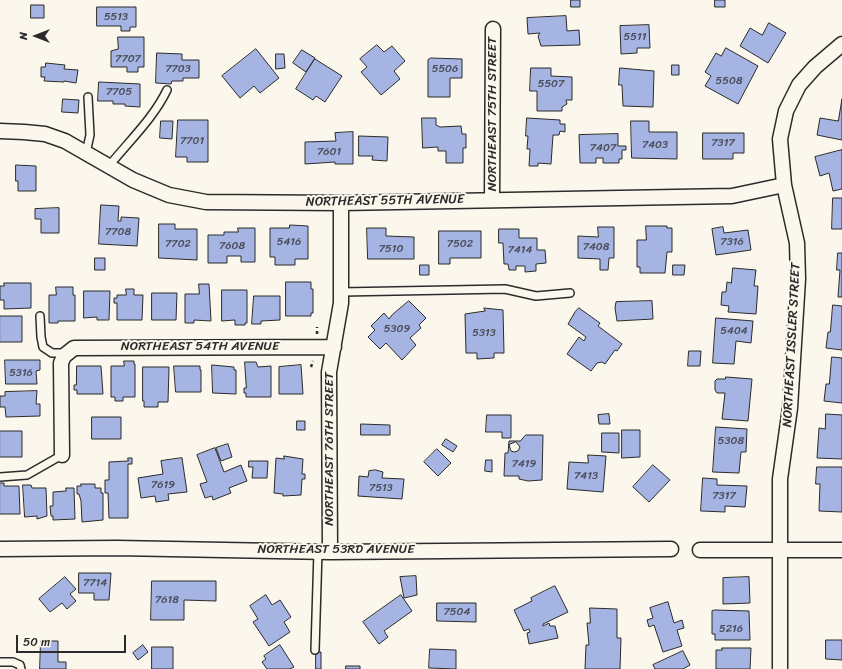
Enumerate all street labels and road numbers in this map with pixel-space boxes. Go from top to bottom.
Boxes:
street label: NORTHEAST 75TH STREET [485,37,501,191]
street label: NORTHEAST 55TH AVENUE [306,192,464,210]
street label: NORTHEAST ISSLER STREET [780,262,804,428]
street label: NORTHEAST 54TH AVENUE [121,339,279,355]
street label: NORTHEAST 76TH STREET [322,372,338,526]
street label: NORTHEAST 53RD AVENUE [258,542,414,558]

